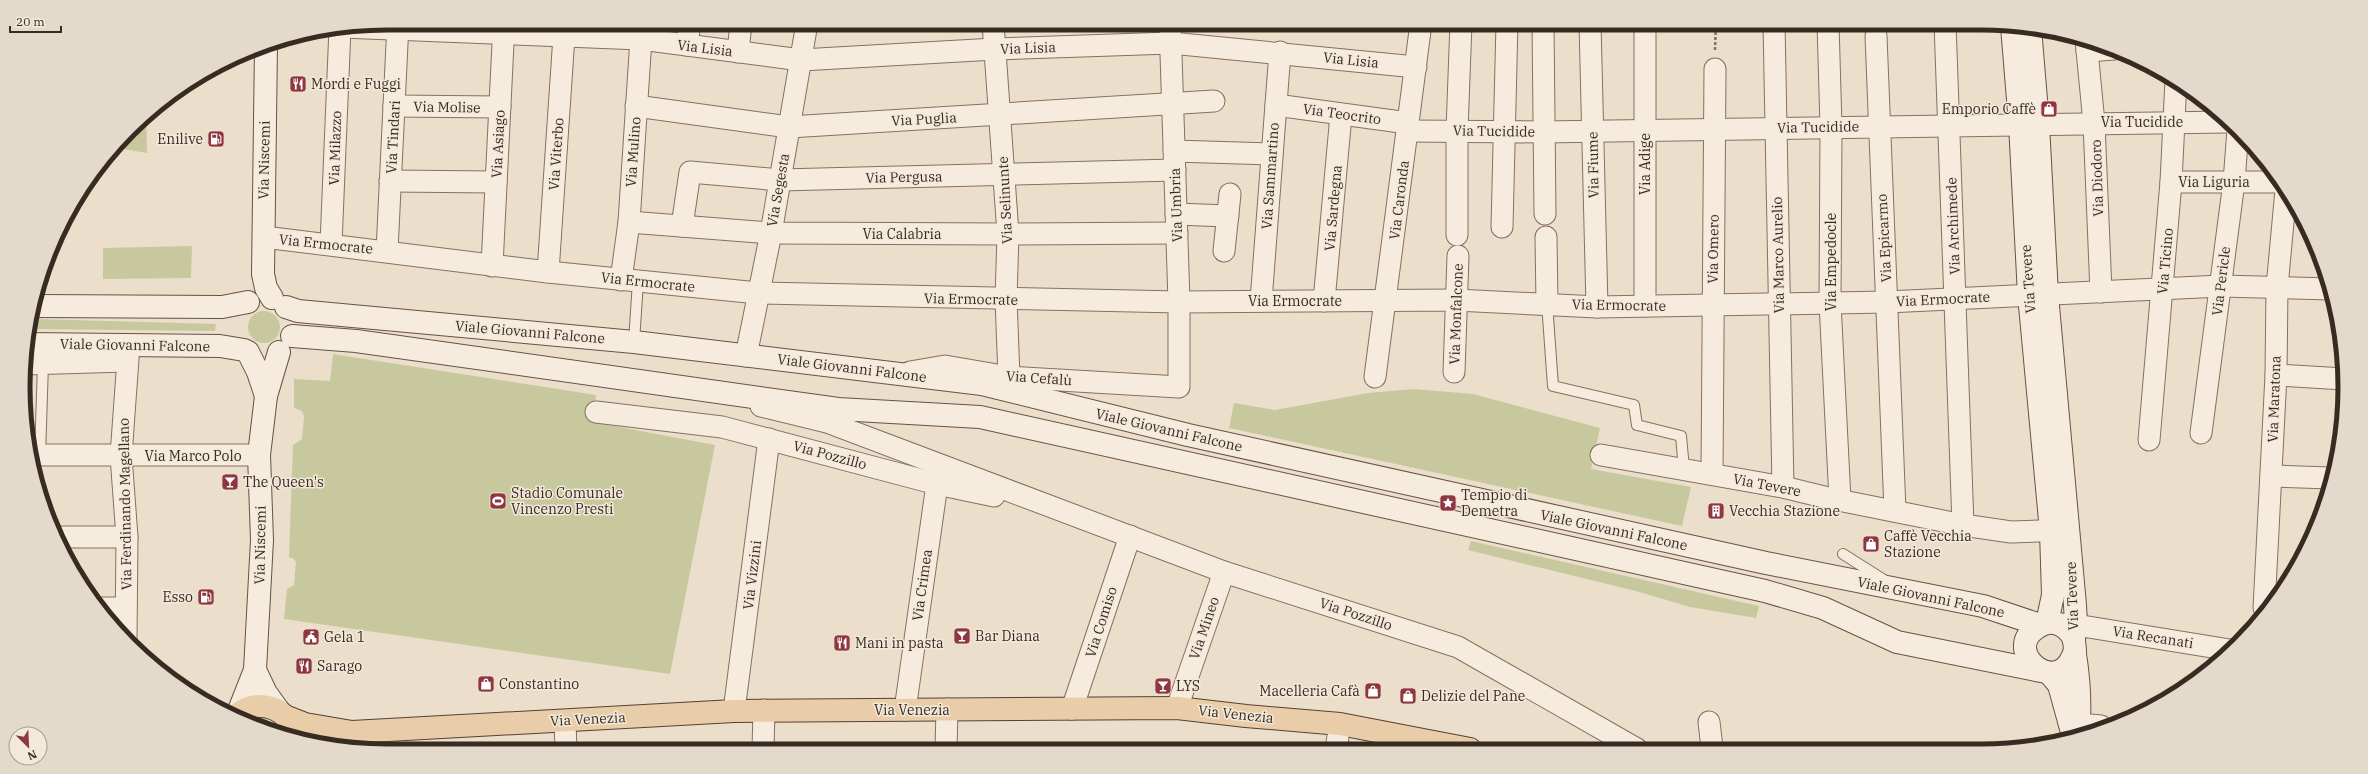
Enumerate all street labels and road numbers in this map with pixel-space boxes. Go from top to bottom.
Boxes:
street label: Via Lisia [676,36,734,60]
street label: Via Lisia [1000,38,1057,58]
street label: Via Lisia [1322,48,1380,72]
street label: Via Molise [413,97,481,117]
street label: Via Tindari [382,100,404,174]
street label: Via Teocrito [1302,100,1382,128]
street label: Via Puglia [891,108,958,130]
street label: Via Asiago [487,109,509,179]
street label: Via Milazzo [325,110,345,186]
street label: Via Tucidide [2101,113,2183,131]
street label: Via Mulino [622,116,644,188]
street label: Via Viterbo [544,117,568,191]
street label: Via Tucidide [1777,117,1859,137]
street label: Via Niscemi [254,120,274,200]
street label: Via Tucidide [1453,121,1535,141]
street label: Via Sammartino [1257,122,1283,230]
street label: Via Fiume [1583,132,1603,198]
street label: Via Adige [1636,133,1654,195]
street label: Via Diodoro [2087,139,2107,217]
street label: Via Segesta [763,151,793,228]
street label: Via Selinunte [994,156,1016,244]
street label: Via Caronda [1385,159,1413,241]
street label: Via Sardegna [1320,164,1346,252]
street label: Via Pergusa [865,167,943,187]
street label: Via Umbria [1166,167,1186,243]
street label: Via Liguria [2178,173,2250,191]
street label: Via Archimede [1942,177,1964,275]
street label: Via Epicarmo [1873,193,1895,283]
street label: Via Marco Aurelio [1768,196,1788,314]
street label: Via Empedocle [1822,213,1840,311]
street label: Via Omero [1703,214,1723,284]
street label: Via Calabria [862,225,942,243]
street label: Via Ticino [2153,227,2177,295]
street label: Via Ermocrate [278,230,374,258]
street label: Via Tevere [2017,244,2039,314]
street label: Via Pericle [2208,245,2234,317]
street label: Via Monfalcone [1445,263,1467,365]
street label: Via Ermocrate [600,268,696,296]
street label: Via Ermocrate [1895,288,1991,310]
street label: Via Ermocrate [924,289,1018,309]
street label: Via Ermocrate [1248,292,1342,310]
street label: Via Ermocrate [1572,295,1666,315]
street label: Viale Giovanni Falcone [454,316,606,348]
street label: Viale Giovanni Falcone [60,335,210,355]
street label: Viale Giovanni Falcone [776,350,928,386]
street label: Via Maratona [2263,355,2285,443]
street label: Via Cefalù [1005,367,1073,389]
street label: Viale Giovanni Falcone [1094,404,1244,456]
street label: Via Ferdinando Magellano [114,418,135,590]
street label: Via Pozzillo [791,437,869,473]
street label: Via Marco Polo [144,447,242,465]
street label: Via Tevere [1731,470,1803,500]
street label: Via Niscemi [250,505,270,585]
street label: Viale Giovanni Falcone [1539,506,1689,554]
street label: Via Vizzini [739,539,765,611]
street label: Via Crimea [908,548,936,622]
street label: Via Tevere [2062,561,2082,631]
street label: Viale Giovanni Falcone [1856,573,2006,621]
street label: Via Comiso [1081,584,1121,660]
street label: Via Mineo [1185,594,1223,662]
street label: Via Pozzillo [1317,594,1395,634]
street label: Via Recanati [2111,622,2195,652]
street label: Via Venezia [874,701,950,719]
street label: Via Venezia [1197,701,1275,727]
street label: Via Venezia [550,708,627,730]

